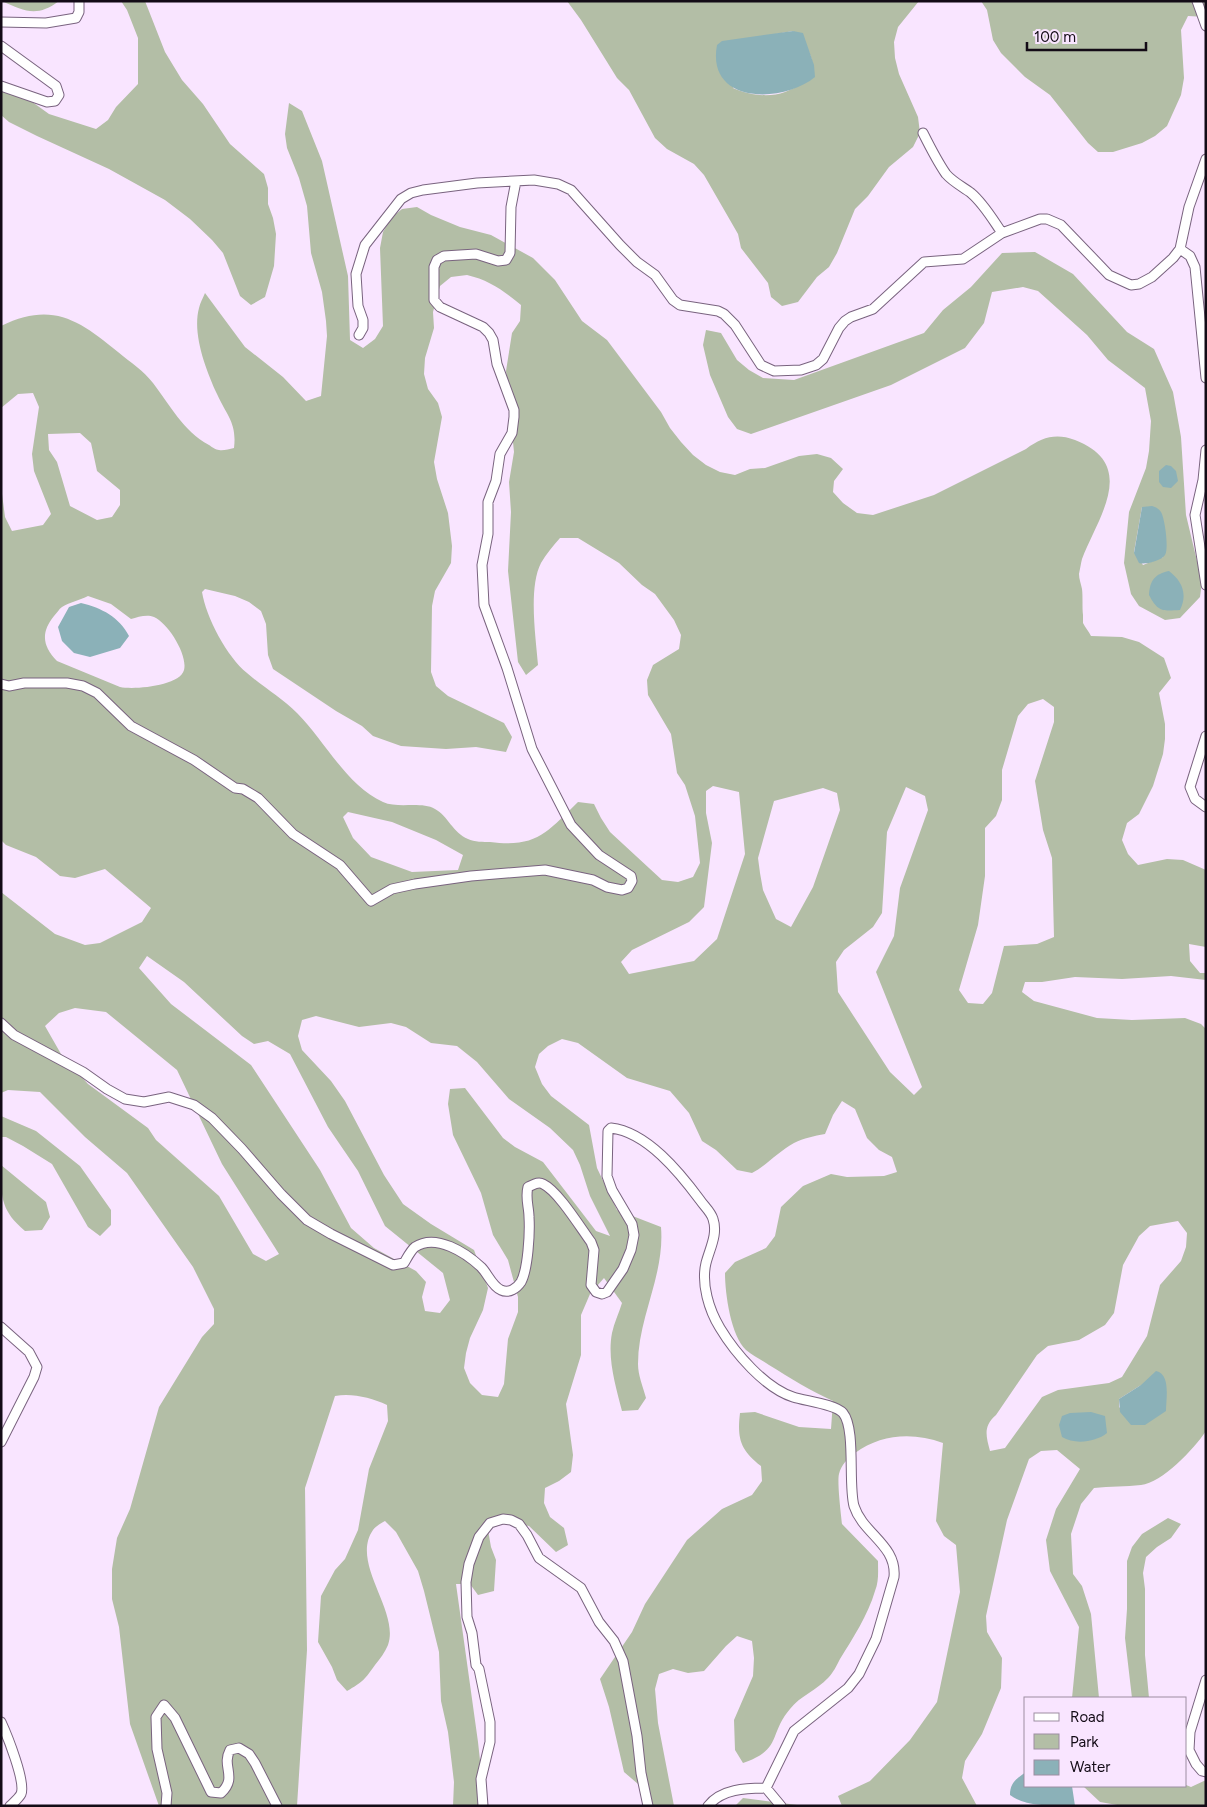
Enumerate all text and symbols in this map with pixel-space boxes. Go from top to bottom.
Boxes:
scale bar [1027,20,1146,52]
text: 100 m [1034,28,1076,46]
legend [1024,1697,1187,1787]
text: Road [1070,1708,1105,1726]
text: Park [1070,1733,1099,1751]
text: Water [1070,1758,1110,1776]

